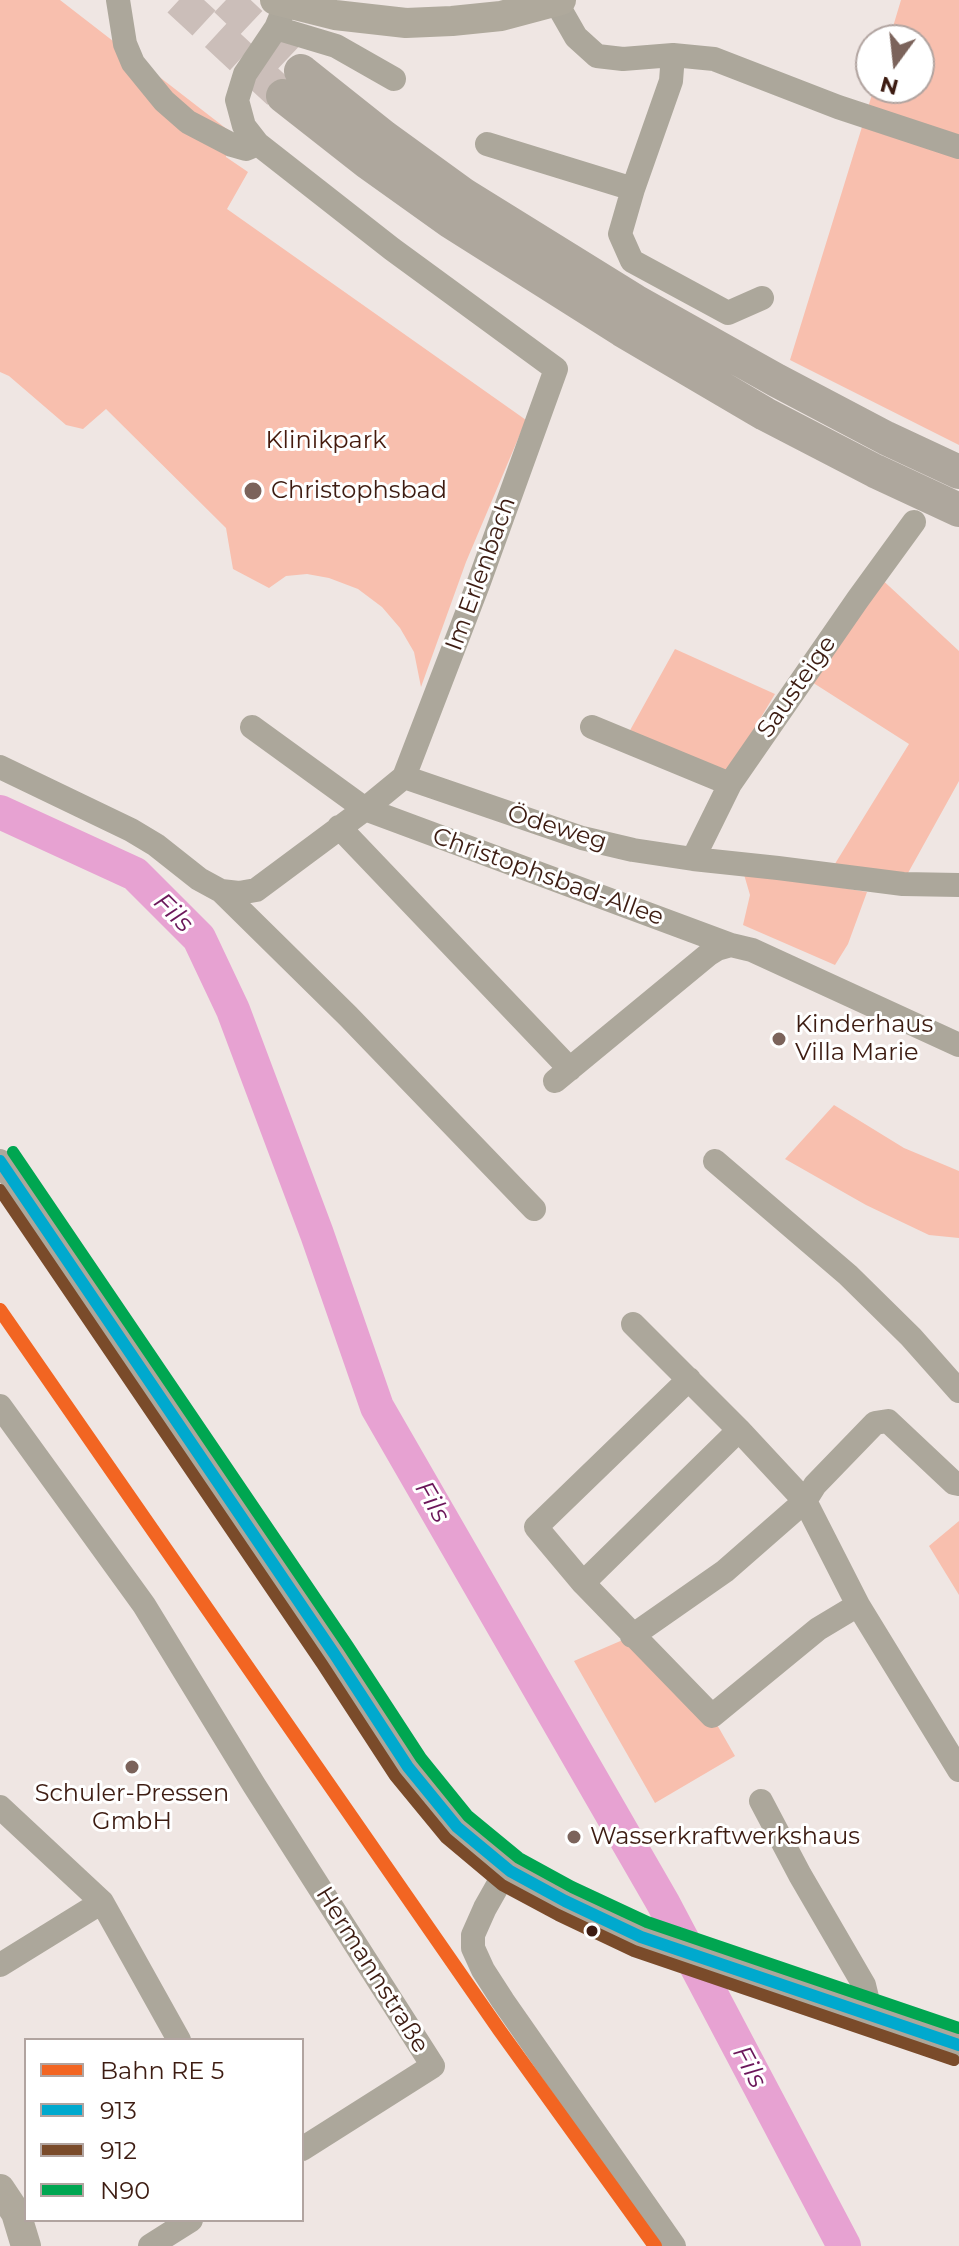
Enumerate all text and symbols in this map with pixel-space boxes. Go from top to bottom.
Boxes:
north arrow [855,24,935,104]
text: N [877,70,901,101]
park label: Klinikpark [266,427,386,455]
place label: Christophsbad [271,477,447,505]
marker: Christophsbad [242,480,264,502]
street label: Im Erlenbach [440,493,522,655]
street label: Sausteige [751,630,843,744]
street label: Ödeweg [504,799,610,857]
street label: Christophsbad-Allee [428,822,668,932]
water label: Fils [147,887,199,939]
place label: Kinderhaus Villa Marie [795,1011,933,1067]
marker: Kinderhaus Villa Marie [770,1030,788,1048]
water label: Fils [408,1476,456,1528]
marker: Schuler-Pressen GmbH [123,1758,141,1776]
place label: Schuler-Pressen GmbH [35,1780,229,1836]
place label: Wasserkraftwerkshaus [590,1823,860,1851]
marker: Wasserkraftwerkshaus [565,1828,583,1846]
street label: Hermannstraße [309,1882,435,2058]
unlabelled marker [584,1923,600,1939]
legend [24,2038,304,2222]
water label: Fils [725,2041,773,2093]
text: Bahn RE 5 [100,2056,224,2085]
text: 913 [100,2096,137,2125]
text: 912 [100,2136,137,2165]
text: N90 [100,2176,150,2205]

